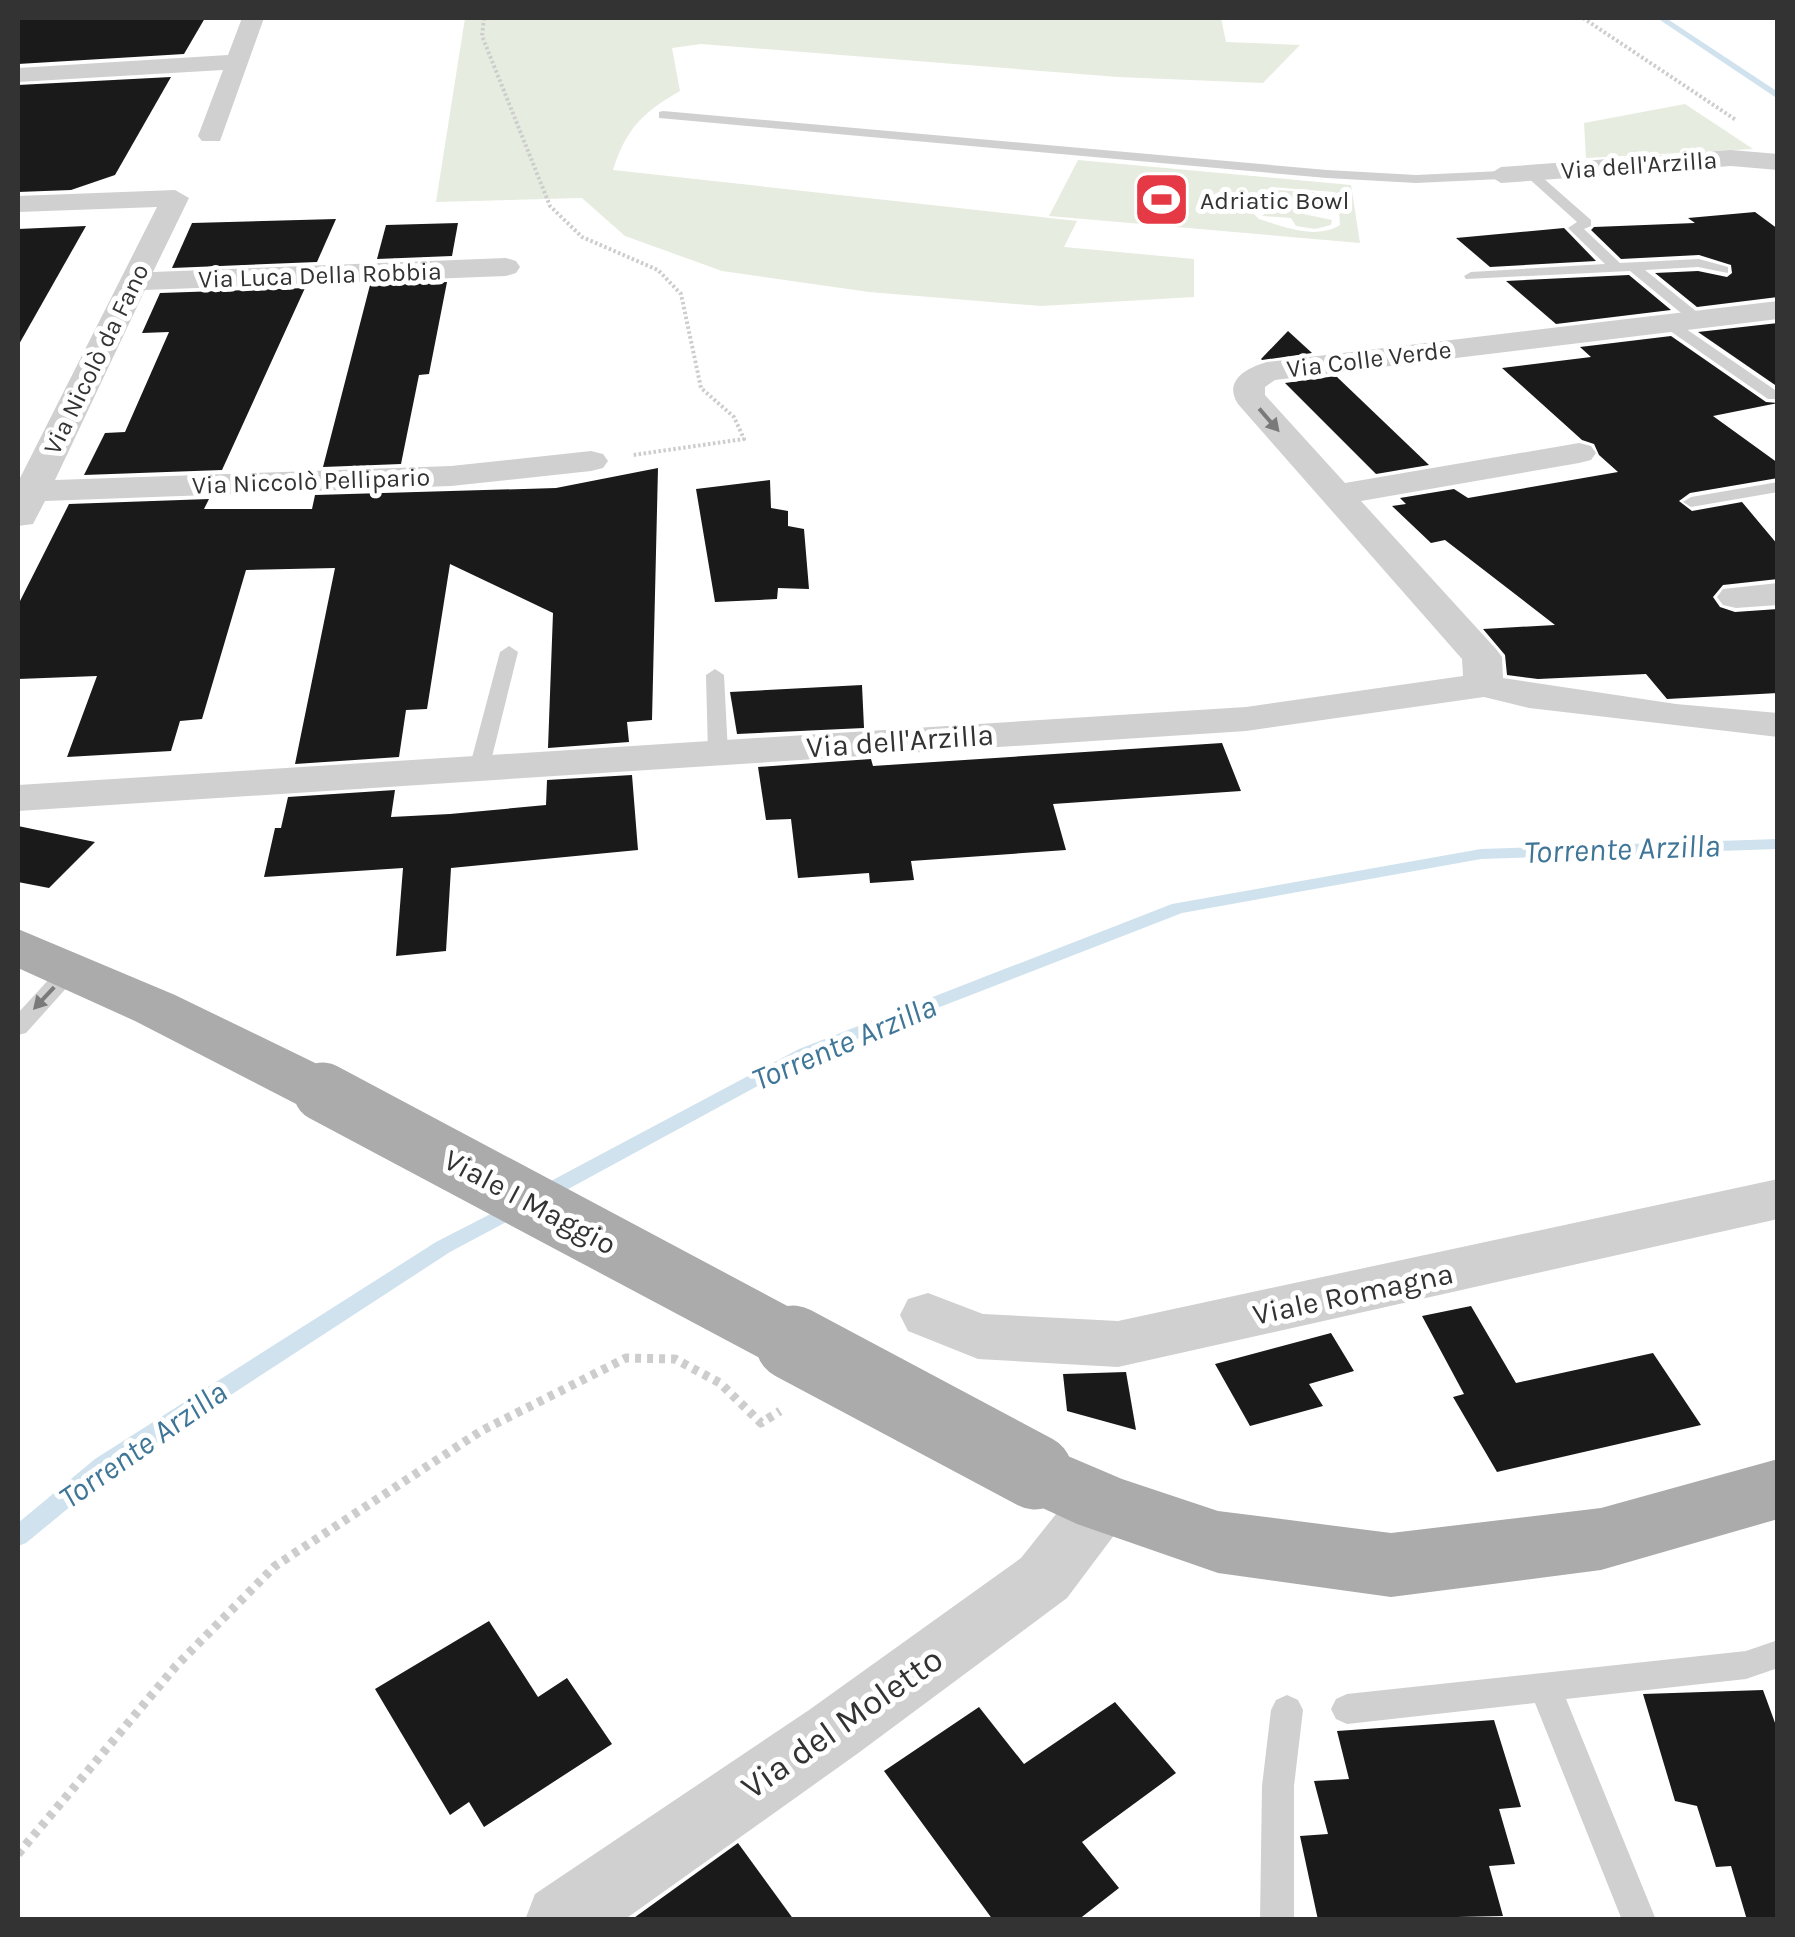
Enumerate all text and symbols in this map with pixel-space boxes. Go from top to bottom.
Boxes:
street label: Via dell'Arzilla [1560,145,1718,185]
sports icon: Adriatic Bowl [1131,170,1191,230]
place label: Adriatic Bowl [1200,186,1349,215]
street label: Via Luca Della Robbia [198,256,442,294]
street label: Via Nicolò da Fano [37,259,155,459]
street label: Via Colle Verde [1285,335,1453,383]
one-way arrow [1258,408,1280,433]
street label: Via Niccolò Pellipario [191,462,431,500]
street label: Via dell'Arzilla [805,716,995,766]
water label: Torrente Arzilla [1523,827,1721,871]
one-way arrow [33,986,56,1010]
water label: Torrente Arzilla [746,988,942,1098]
street label: Viale I Maggio [438,1142,622,1262]
street label: Viale Romagna [1249,1255,1457,1333]
water label: Torrente Arzilla [52,1373,234,1517]
street label: Via del Moletto [733,1638,951,1808]

